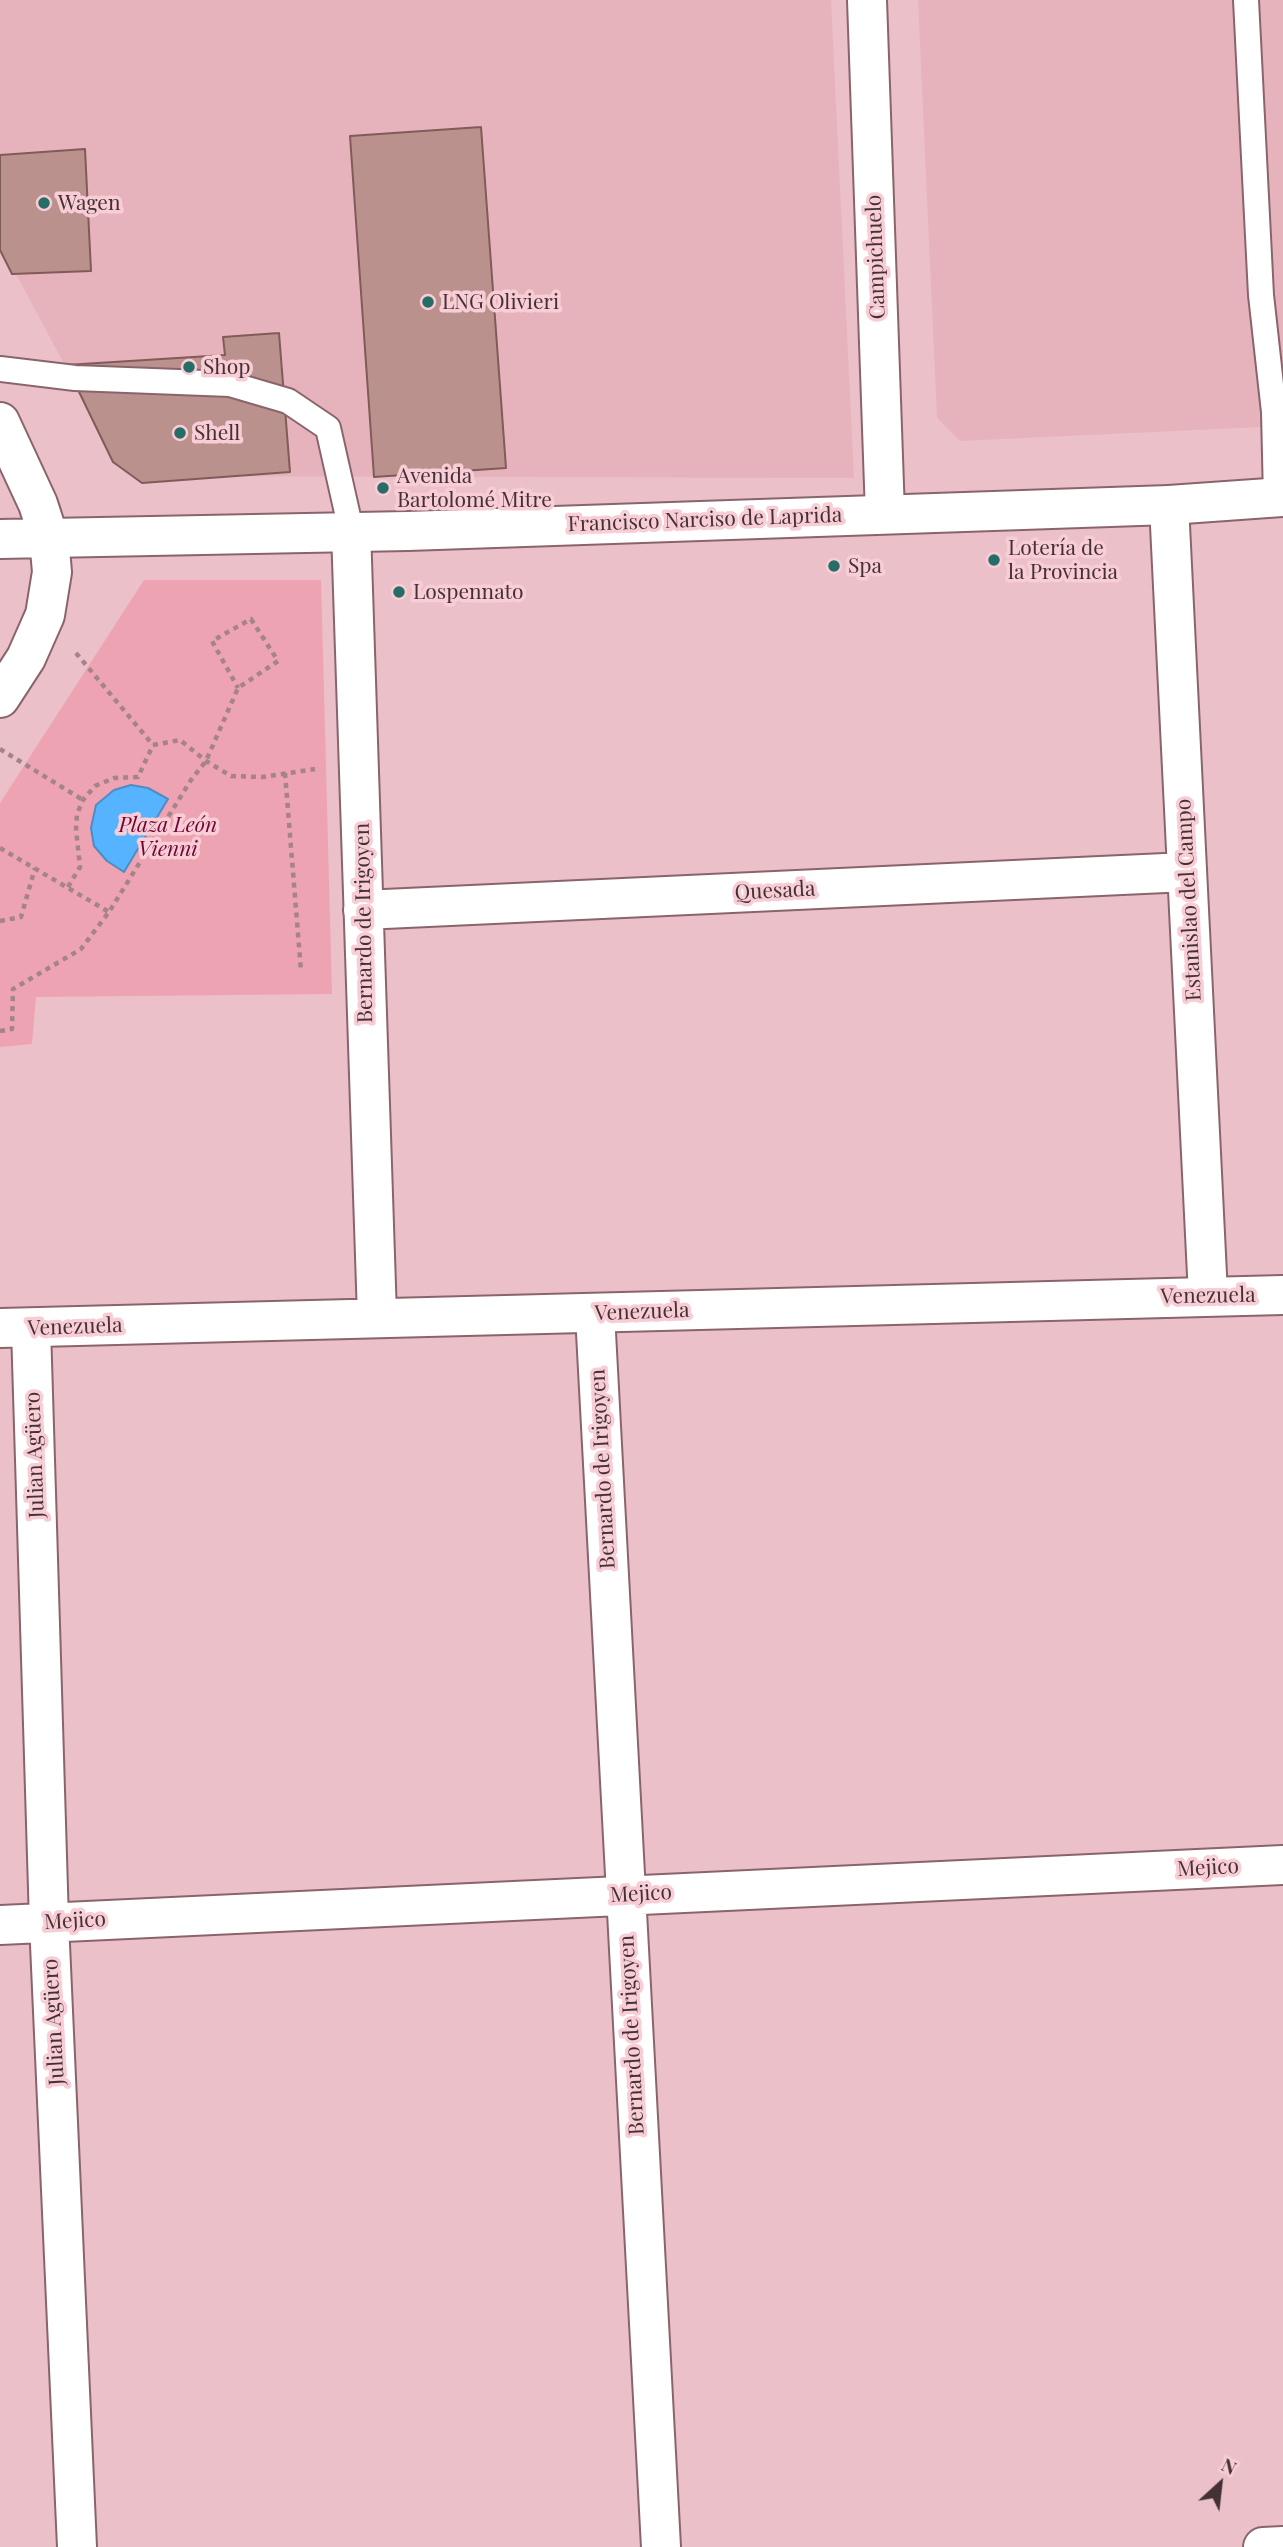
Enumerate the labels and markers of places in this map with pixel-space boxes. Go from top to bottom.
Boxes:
place label: Wagen [58,190,120,216]
marker: Wagen [36,195,52,211]
place label: LNG Olivieri [442,289,559,315]
marker: LNG Olivieri [420,294,436,310]
place label: Shop [203,354,250,380]
marker: Shop [181,359,197,375]
place label: Shell [194,420,240,446]
marker: Shell [172,425,188,441]
place label: Avenida Bartolomé Mitre [397,463,552,513]
marker: Avenida Bartolomé Mitre [375,480,391,496]
place label: Lotería de la Provincia [1008,535,1118,585]
marker: Lotería de la Provincia [986,552,1002,568]
place label: Spa [848,553,882,579]
marker: Spa [826,558,842,574]
place label: Lospennato [413,579,524,605]
marker: Lospennato [391,584,407,600]

